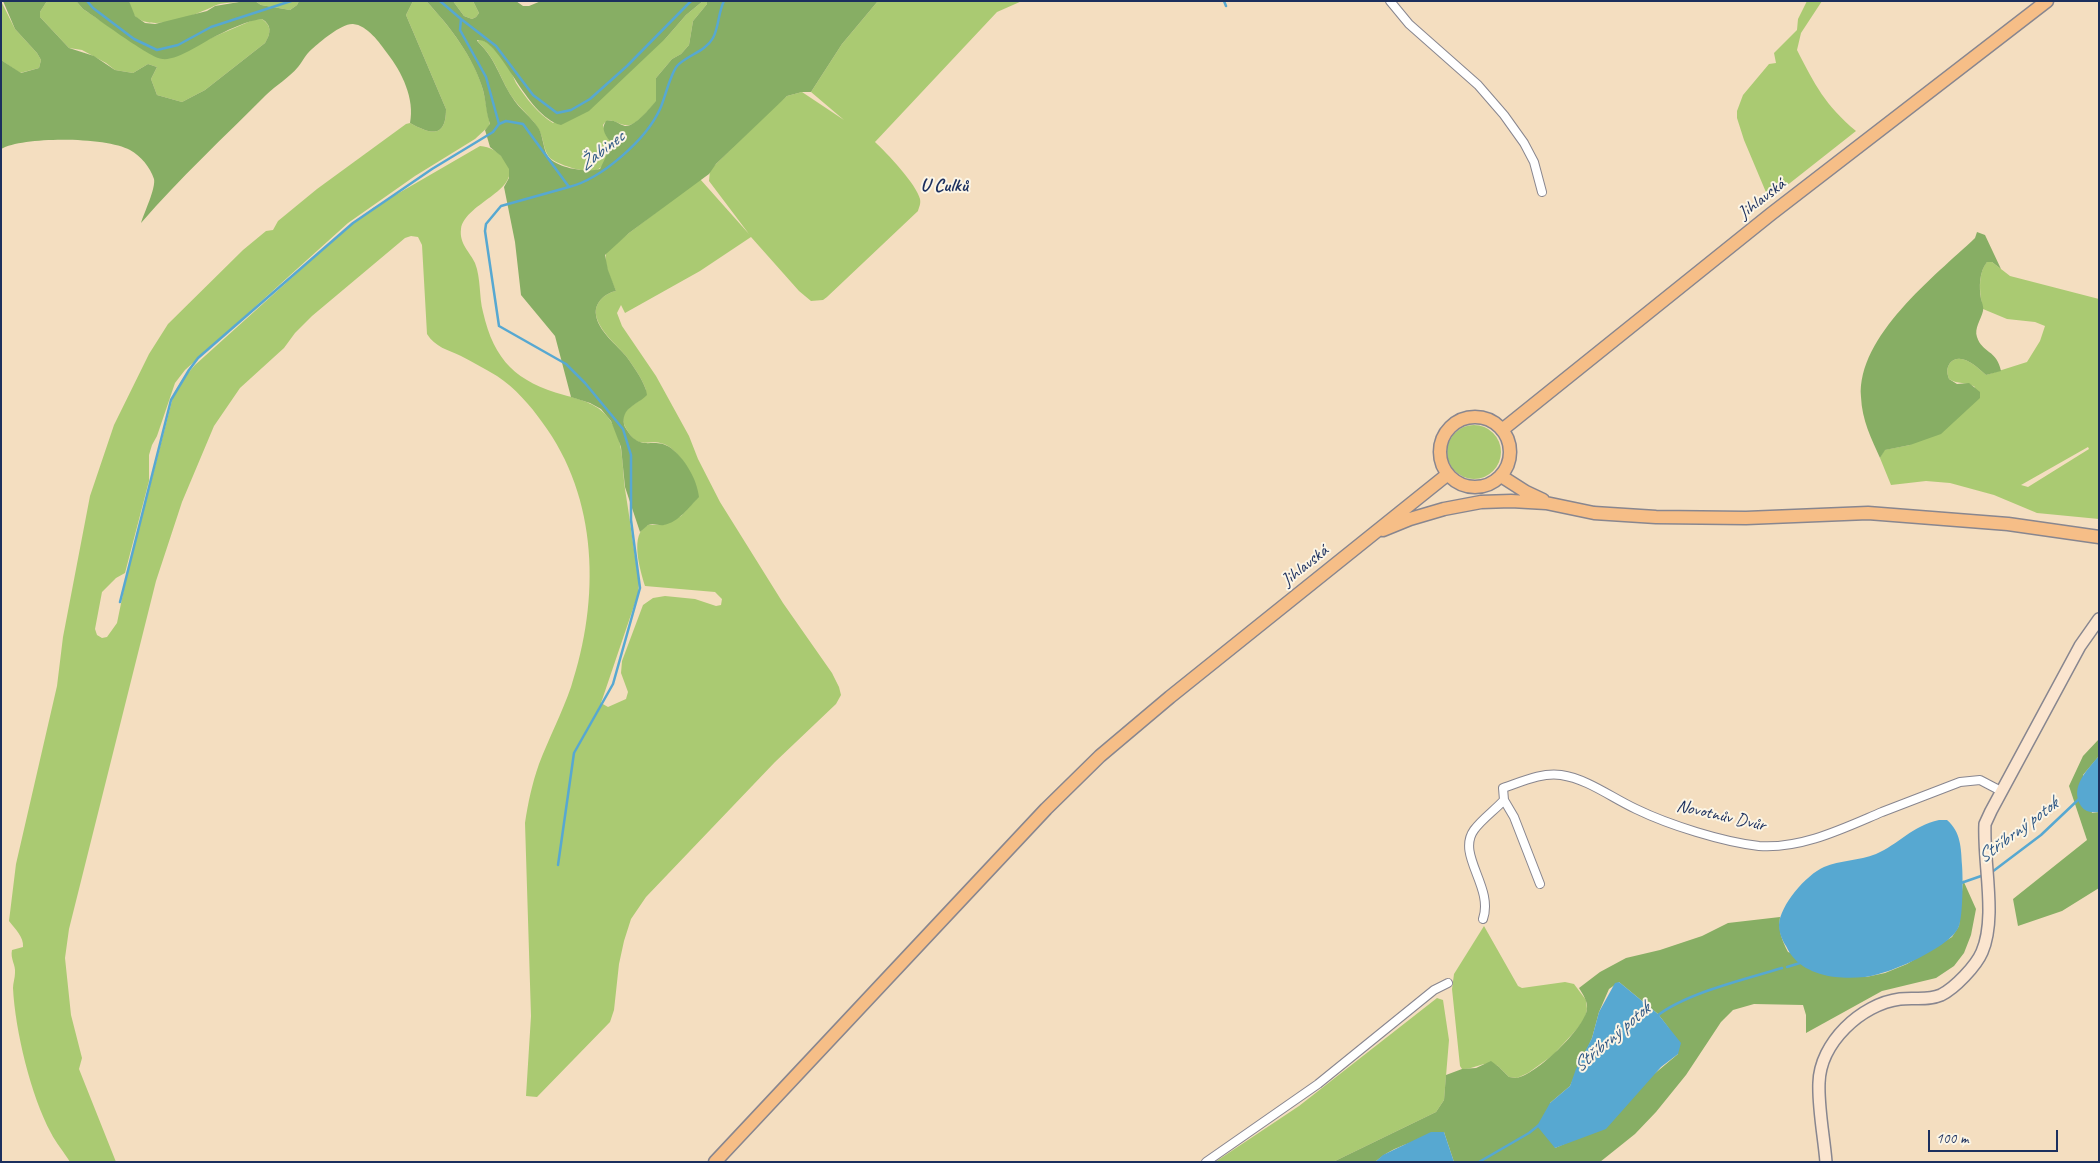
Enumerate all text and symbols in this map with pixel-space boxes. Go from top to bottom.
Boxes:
water label: Žabinec [575,126,629,176]
street label: Jihlavská [1734,174,1790,224]
district label: U Culků [920,175,968,197]
street label: Jihlavská [1277,541,1333,591]
water label: Stříbrný potok [1973,793,2063,869]
street label: Novotnův Dvůr [1674,795,1768,837]
water label: Stříbrný potok [1569,998,1655,1078]
scale bar [1930,1120,2060,1152]
text: 100 m [1936,1129,1968,1148]

